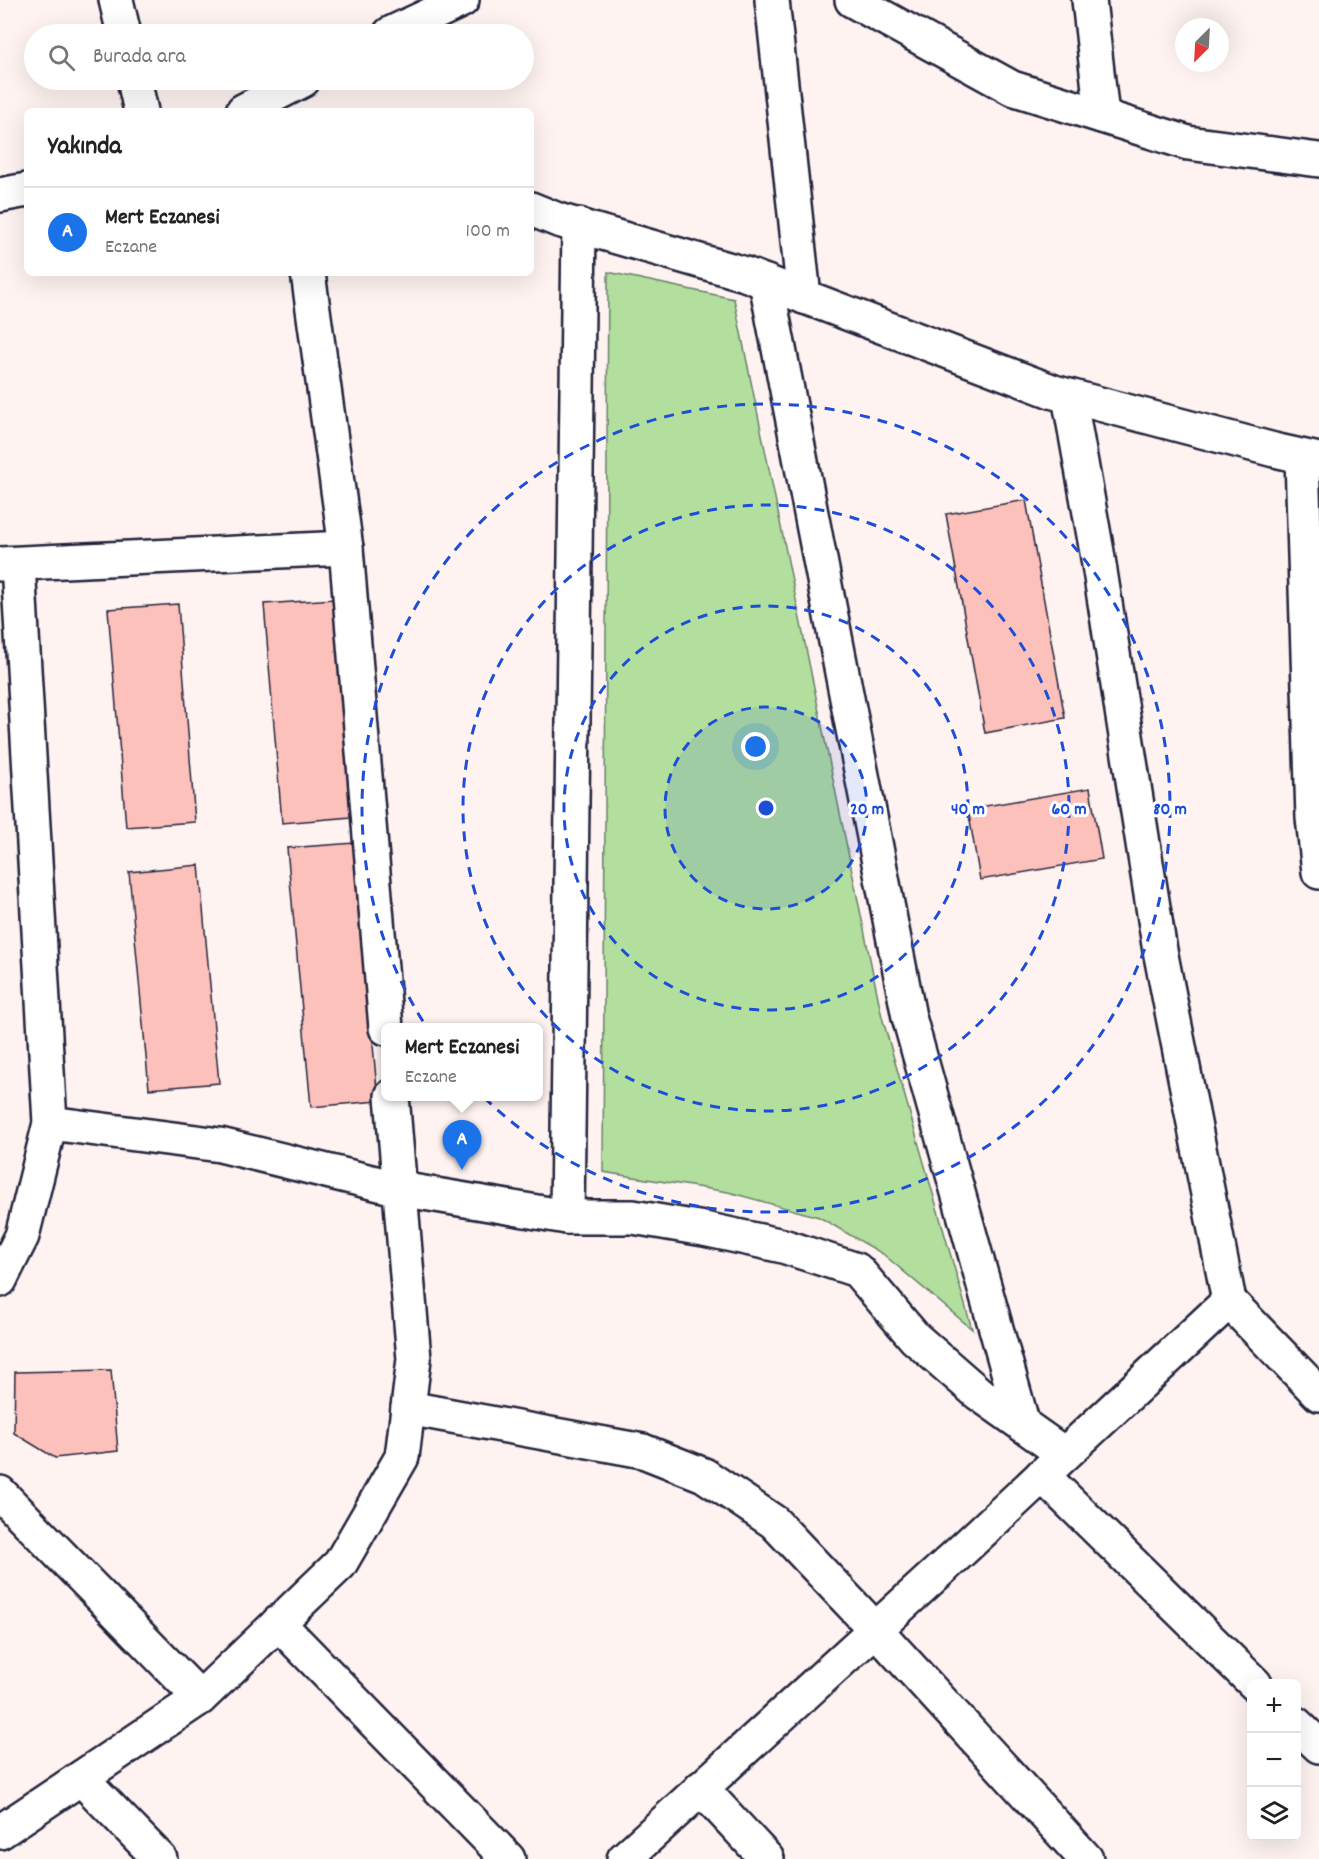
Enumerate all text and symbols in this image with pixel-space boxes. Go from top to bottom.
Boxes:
north arrow [1175,18,1229,72]
search box [24,24,534,90]
icon: search [45,41,78,74]
text: Burada ara [93,42,186,73]
text: Yakında [48,129,122,166]
text: Mert Eczanesi [105,203,220,234]
text: A [62,218,73,246]
text: 100 m [466,218,510,246]
text: Eczane [105,234,157,262]
your location [741,732,770,761]
centre of rings [756,798,776,818]
text: 20 m [850,798,884,823]
text: 40 m [951,798,985,823]
text: 60 m [1051,798,1087,823]
text: 80 m [1153,798,1187,823]
popup [381,1023,543,1101]
text: Mert Eczanesi [405,1033,519,1064]
text: Eczane [405,1064,457,1092]
pin: A [442,1120,482,1170]
map controls [1247,1679,1301,1841]
button: + [1247,1679,1301,1733]
button: − [1247,1733,1301,1787]
button: layers [1247,1787,1301,1841]

